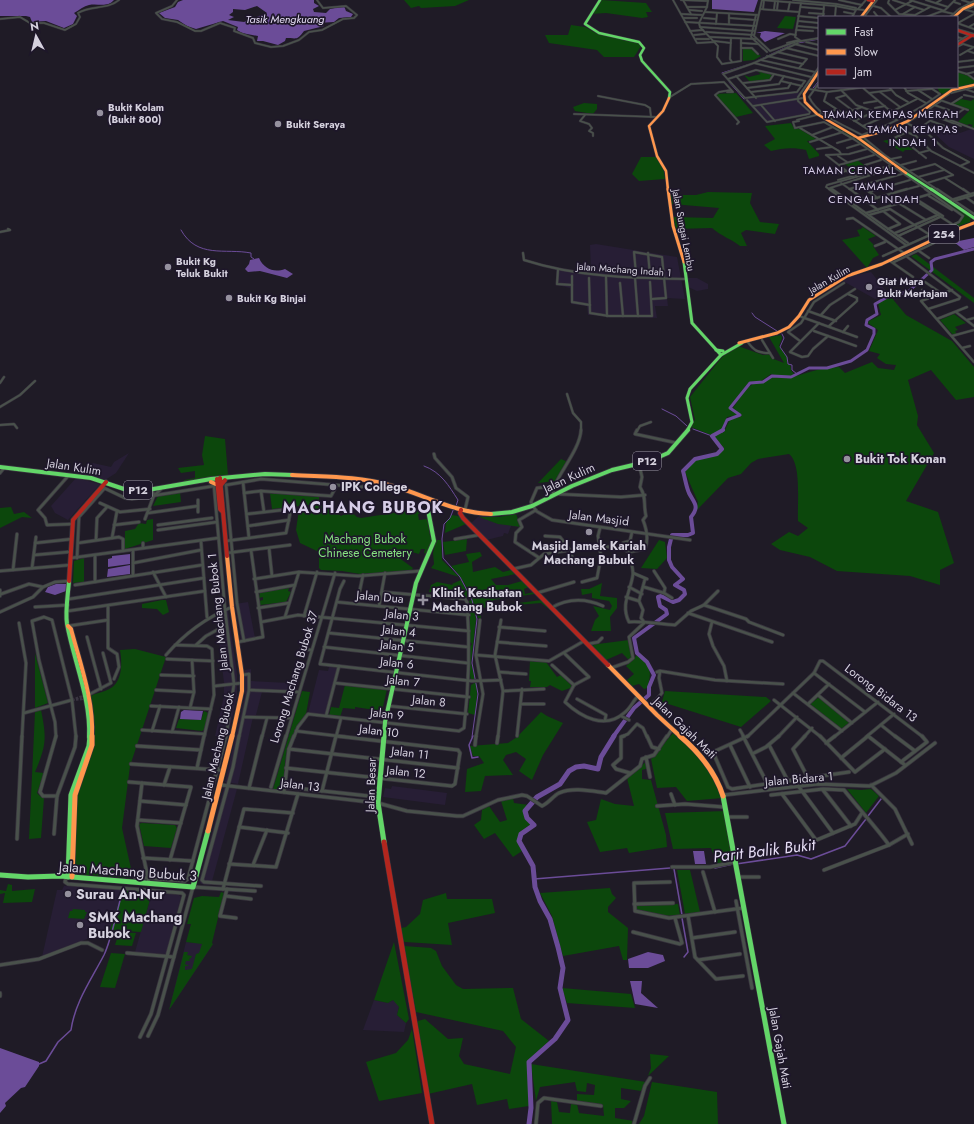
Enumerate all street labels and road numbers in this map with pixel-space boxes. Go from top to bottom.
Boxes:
street label: Jalan Sungai Lembu [668,186,699,272]
road number: 254 [929,225,959,243]
street label: Jalan Machang Indah 1 [574,259,672,280]
street label: Jalan Kulim [804,261,853,298]
road number: P12 [633,452,661,470]
street label: Jalan Kulim [43,453,103,480]
street label: Jalan Kulim [538,458,598,499]
road number: P12 [124,481,152,499]
street label: Jalan Masjid [566,505,630,531]
street label: Jalan Machang Bubok 1 [203,552,233,674]
street label: Jalan Dua [354,586,405,608]
street label: Jalan 3 [382,604,420,626]
street label: Lorong Machang Bubok 37 [265,608,323,745]
street label: Jalan 4 [379,620,417,642]
street label: Jalan 5 [377,635,415,657]
street label: Jalan 6 [377,652,415,674]
street label: Lorong Bidara 13 [841,660,922,727]
street label: Jalan 7 [383,670,421,692]
street label: Jalan Machang Bubok [197,690,239,803]
street label: Jalan 8 [409,690,447,712]
street label: Jalan Gajah Mati [648,692,721,763]
street label: Jalan 9 [367,703,405,725]
street label: Jalan 10 [356,719,400,742]
street label: Jalan 11 [388,742,430,764]
street label: Jalan Besar [361,756,381,815]
street label: Jalan 12 [384,761,427,783]
street label: Jalan Bidara 1 [762,767,834,791]
street label: Jalan 13 [278,773,321,796]
street label: Jalan Machang Bubuk 3 [56,856,198,886]
street label: Jalan Gajah Mati [764,1004,796,1090]

